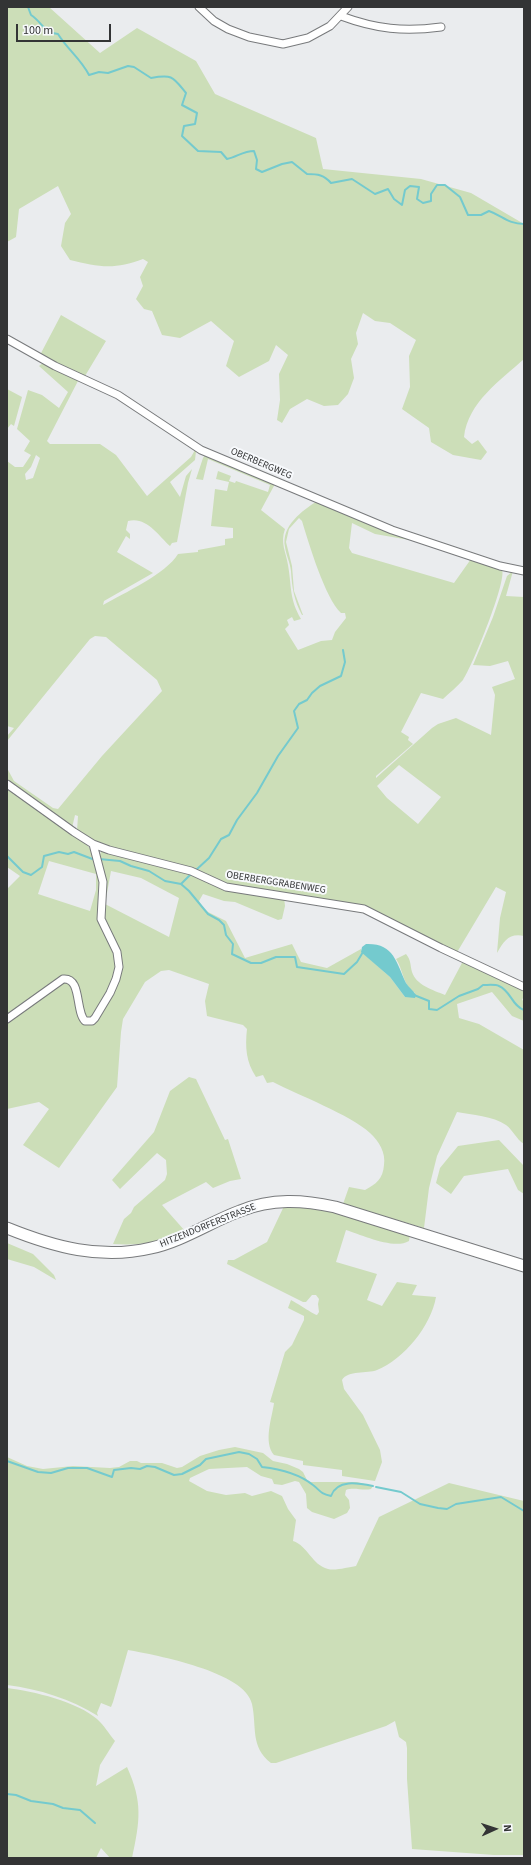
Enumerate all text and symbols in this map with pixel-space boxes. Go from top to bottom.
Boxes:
scale bar [18,16,113,42]
text: 100 m [23,22,53,39]
street label: OBERBERGWEG [228,446,294,482]
street label: OBERBERGGRABENWEG [225,869,327,897]
street label: HITZENDORFERSTRASSE [158,1201,258,1251]
north arrow [475,1809,515,1849]
text: N [500,1824,515,1832]

